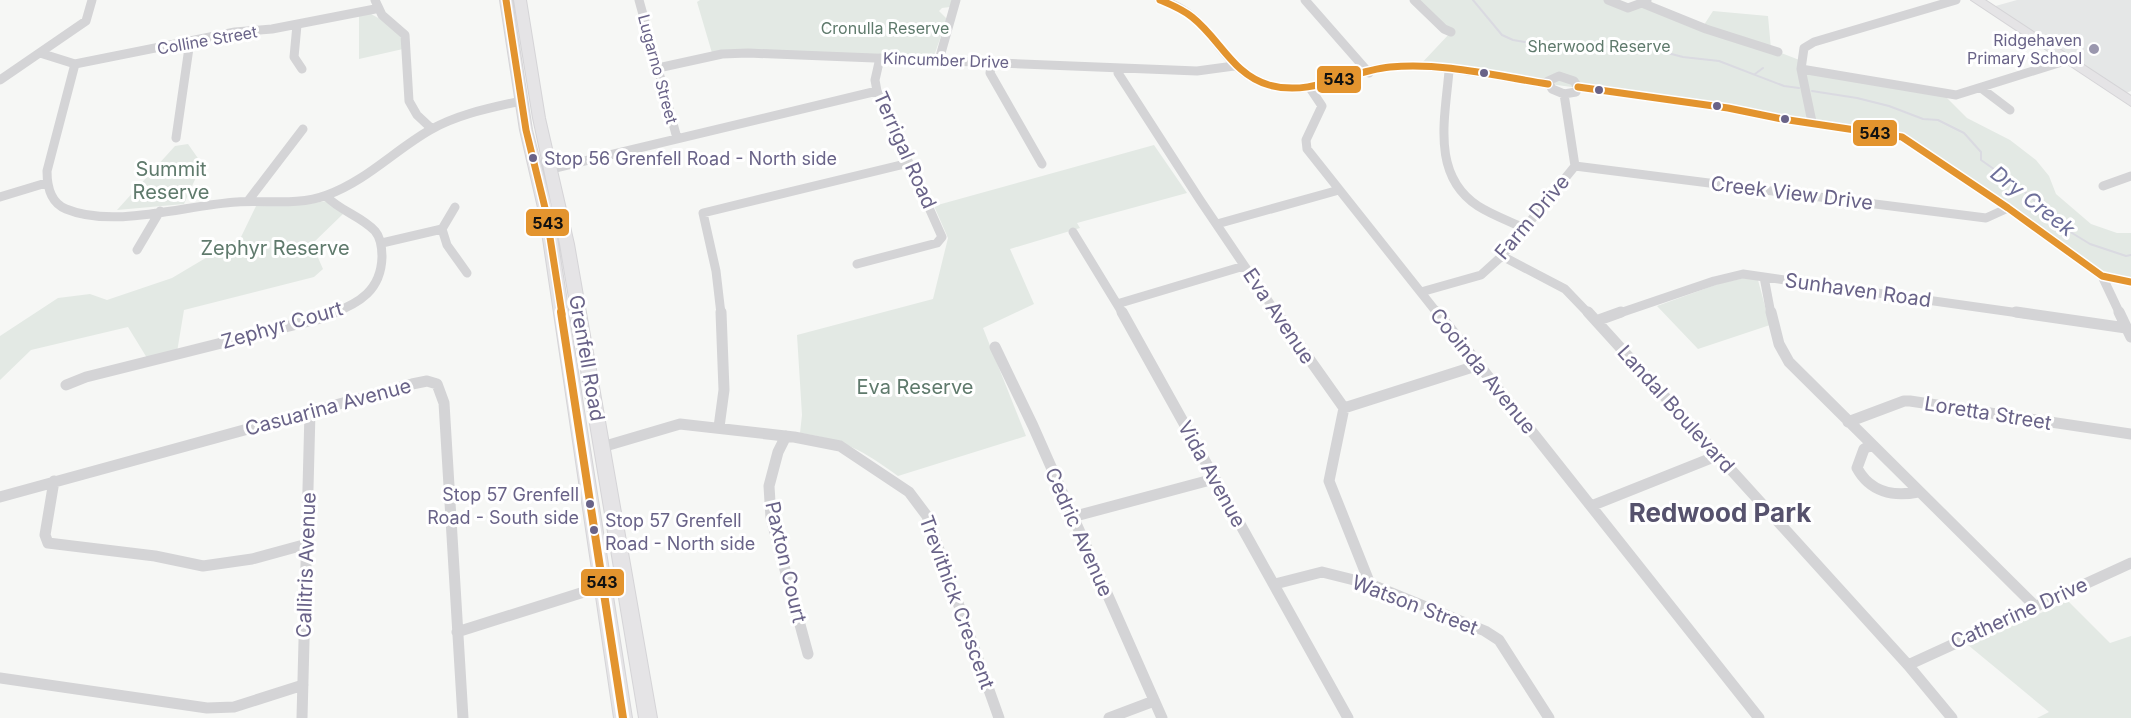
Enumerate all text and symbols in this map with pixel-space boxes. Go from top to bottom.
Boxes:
street label: Lugarno Street [634,12,682,126]
park label: Cronulla Reserve [821,18,949,38]
street label: Colline Street [155,21,259,59]
place label: Ridgehaven Primary School [1967,30,2082,68]
park label: Sherwood Reserve [1528,36,1670,56]
marker: Ridgehaven Primary School [2087,42,2101,56]
street label: Kincumber Drive [883,48,1009,72]
line badge: 543 [1316,65,1362,94]
unlabelled marker [1478,67,1490,79]
text: 543 [1323,69,1355,89]
unlabelled marker [1593,84,1605,96]
street label: Terrigal Road [868,88,942,212]
unlabelled marker [1711,100,1723,112]
unlabelled marker [1779,113,1791,125]
line badge: 543 [1852,119,1898,147]
text: 543 [1859,123,1891,143]
place label: Stop 56 Grenfell Road - North side [544,148,837,169]
marker: Stop 56 Grenfell Road - North side [527,152,539,164]
park label: Summit Reserve [133,157,209,204]
water label: Dry Creek [1986,160,2080,242]
street label: Farm Drive [1490,170,1574,264]
street label: Creek View Drive [1709,171,1875,215]
line badge: 543 [525,208,570,237]
text: 543 [532,213,564,233]
park label: Zephyr Reserve [200,236,350,260]
street label: Eva Avenue [1238,264,1320,368]
street label: Sunhaven Road [1783,268,1933,312]
street label: Grenfell Road [564,293,610,423]
street label: Zephyr Court [219,296,346,354]
street label: Cooinda Avenue [1425,303,1541,439]
street label: Landal Boulevard [1613,340,1739,478]
street label: Casuarina Avenue [242,373,414,441]
park label: Eva Reserve [857,375,973,399]
street label: Loretta Street [1923,391,2054,435]
street label: Vida Avenue [1173,417,1251,531]
street label: Cedric Avenue [1040,464,1118,600]
place label: Stop 57 Grenfell Road - South side [427,484,579,528]
street label: Callitris Avenue [291,492,321,638]
district label: Redwood Park [1629,497,1811,528]
marker: Stop 57 Grenfell Road - South side [584,498,596,510]
street label: Paxton Court [760,499,812,626]
place label: Stop 57 Grenfell Road - North side [605,510,755,554]
street label: Trevithick Crescent [914,512,1000,693]
marker: Stop 57 Grenfell Road - North side [588,524,600,536]
line badge: 543 [580,568,625,597]
street label: Watson Street [1349,570,1482,640]
text: 543 [586,572,618,592]
street label: Catherine Drive [1947,572,2091,654]

